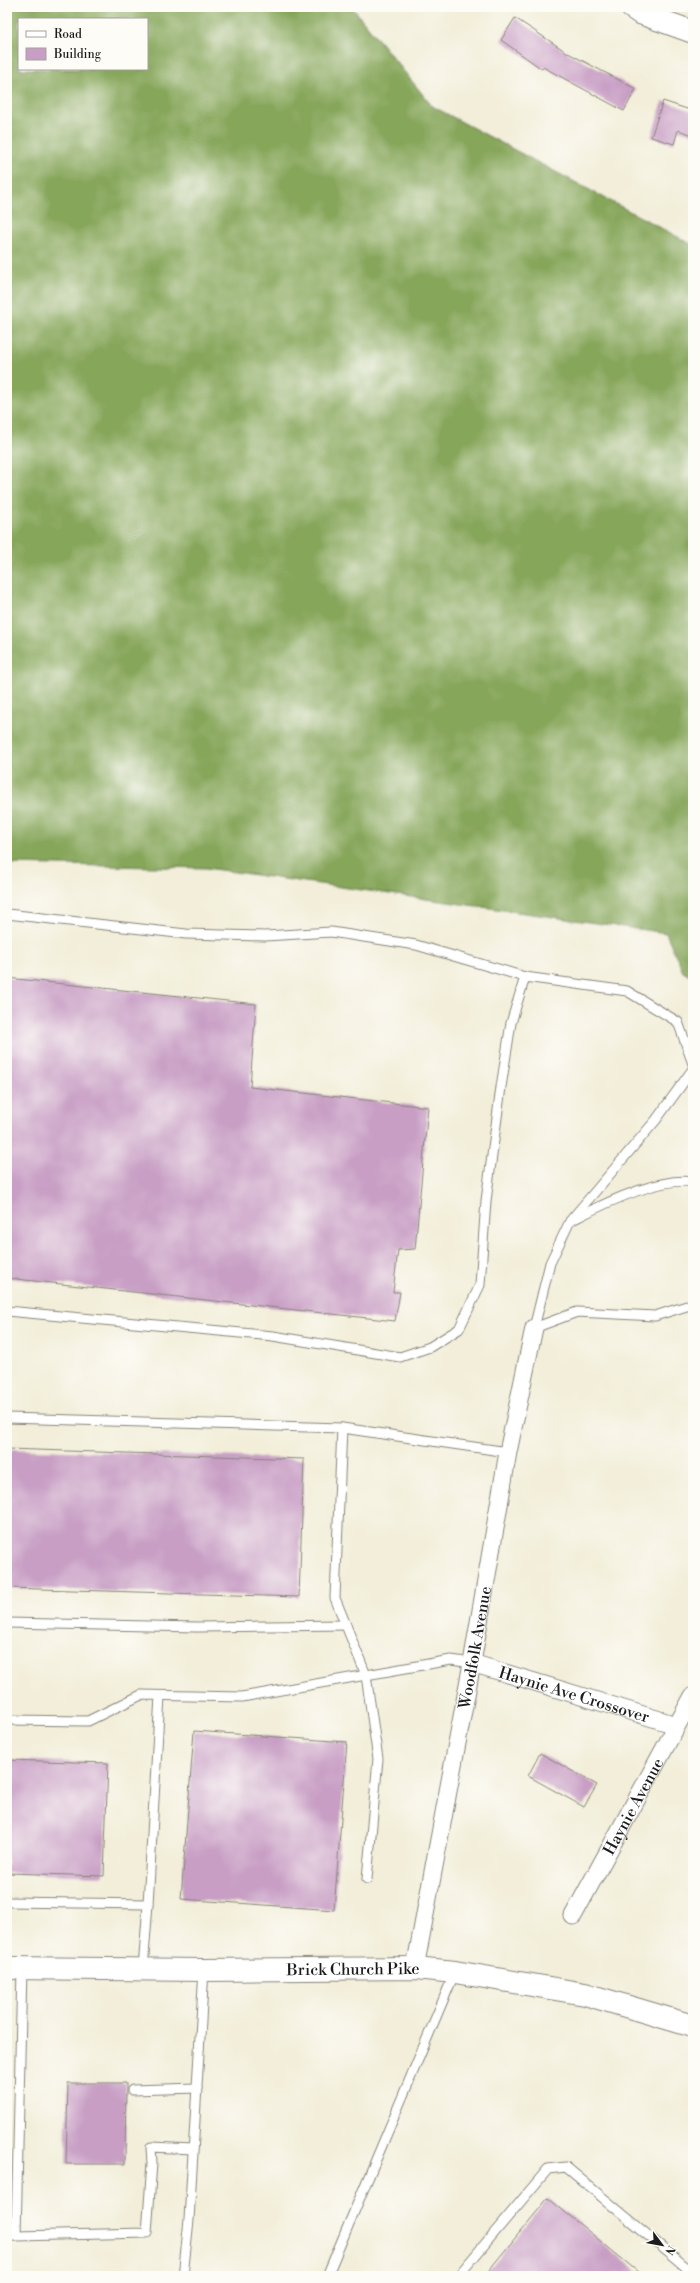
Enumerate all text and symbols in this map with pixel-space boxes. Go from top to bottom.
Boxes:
legend [18,18,148,70]
text: Road [54,27,82,42]
text: Building [53,47,102,62]
street label: Woodfolk Avenue [454,1585,496,1712]
street label: Haynie Ave Crossover [496,1663,652,1727]
street label: Haynie Avenue [599,1755,668,1859]
street label: Brick Church Pike [285,1959,420,1980]
north arrow [642,2225,682,2265]
text: N [661,2242,678,2257]

